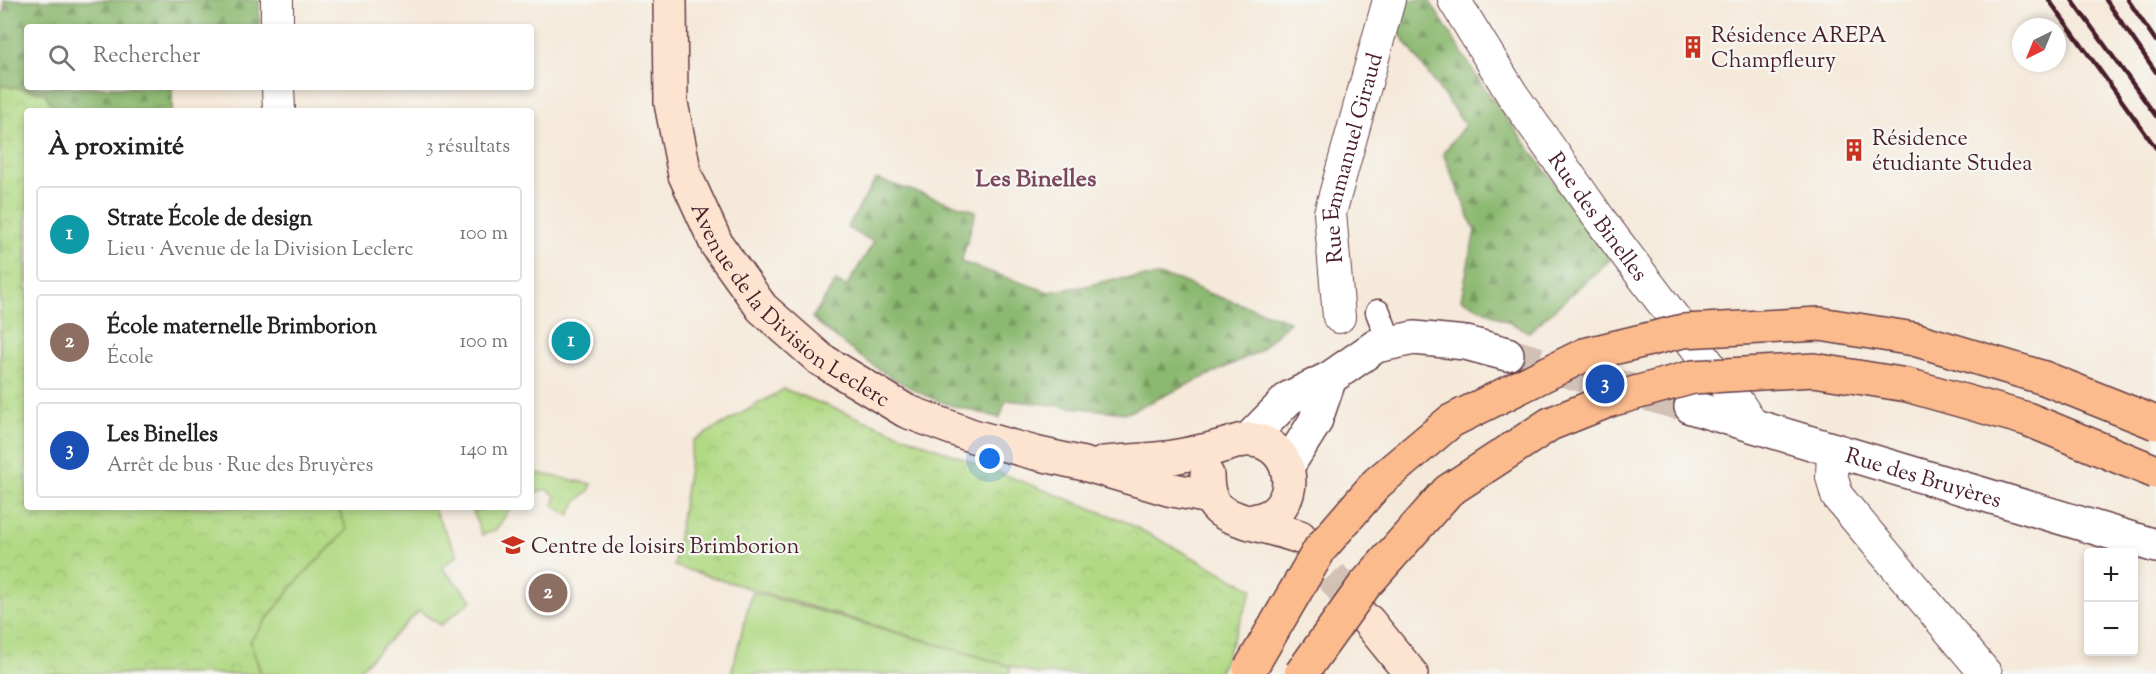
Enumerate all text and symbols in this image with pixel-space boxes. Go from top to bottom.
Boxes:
north arrow [2012,18,2066,72]
place label: Résidence AREPA Champfleury [1711,21,1887,78]
search box [24,24,534,90]
building icon: Résidence AREPA Champfleury [1680,34,1706,60]
icon: search [45,41,78,74]
text: Rechercher [93,41,200,73]
street label: Rue Emmanuel Giraud [1317,50,1393,265]
place label: Résidence étudiante Studea [1872,124,2032,181]
text: À proximité [48,129,184,166]
text: 3 résultats [426,133,510,162]
building icon: Résidence étudiante Studea [1841,137,1867,163]
street label: Rue des Binelles [1538,146,1654,289]
district label: Les Binelles [976,163,1096,197]
street label: Avenue de la Division Leclerc [681,198,895,417]
text: Strate École de design [107,204,312,236]
text: 1 [66,220,73,249]
text: 100 m [459,220,508,249]
text: Lieu · Avenue de la Division Leclerc [107,236,413,265]
text: École maternelle Brimborion [107,312,377,344]
pin: 1 [552,318,590,364]
text: 2 [65,328,74,357]
text: 100 m [459,328,508,357]
text: École [107,344,154,373]
pin: 3 [1586,362,1624,406]
text: Les Binelles [107,420,218,452]
text: 3 [65,436,74,465]
text: 140 m [460,436,508,465]
street label: Rue des Bruyères [1841,441,2005,518]
your location [975,444,1004,473]
text: Arrêt de bus · Rue des Bruyères [107,452,373,481]
school or university icon: Centre de loisirs Brimborion [500,532,526,558]
place label: Centre de loisirs Brimborion [531,532,799,564]
map controls [2084,548,2138,656]
button: + [2084,548,2138,602]
pin: 2 [528,570,568,616]
button: − [2084,602,2138,656]

